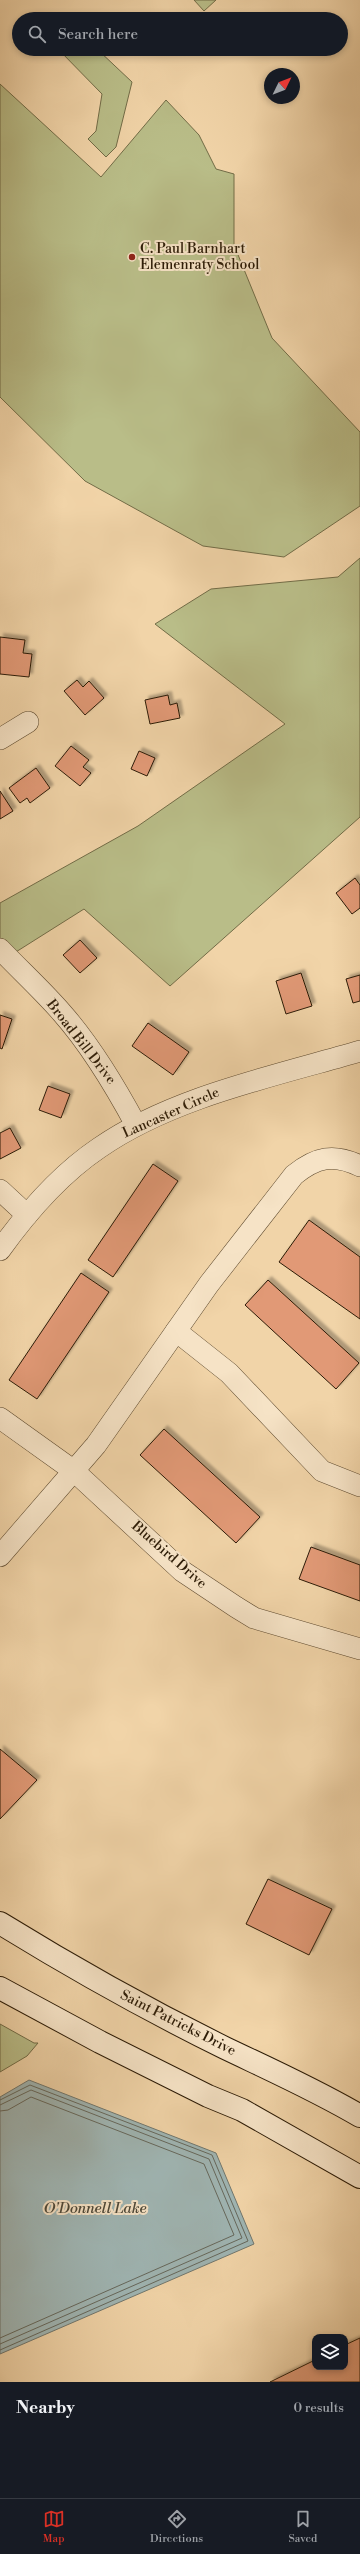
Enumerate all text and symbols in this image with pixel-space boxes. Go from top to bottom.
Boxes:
search box [12,12,348,56]
icon: search [26,23,48,45]
text: Search here [58,25,138,44]
north arrow [264,68,300,104]
place label: C. Paul Barnhart Elemenraty School [140,240,260,274]
marker: C. Paul Barnhart Elemenraty School [127,252,137,262]
street label: Broad Bill Drive [42,995,120,1088]
street label: Lancaster Circle [120,1084,222,1142]
street label: Bluebird Drive [127,1517,210,1593]
street label: Saint Patricks Drive [117,1986,239,2060]
water label: O'Donnell Lake [44,2199,146,2218]
map controls [312,2334,348,2370]
button: layers [312,2334,348,2370]
text: Nearby [16,2397,75,2419]
text: 0 results [293,2400,344,2416]
tab: Map [43,2508,65,2546]
tab: Directions [150,2508,203,2546]
tab: Saved [288,2508,317,2546]

